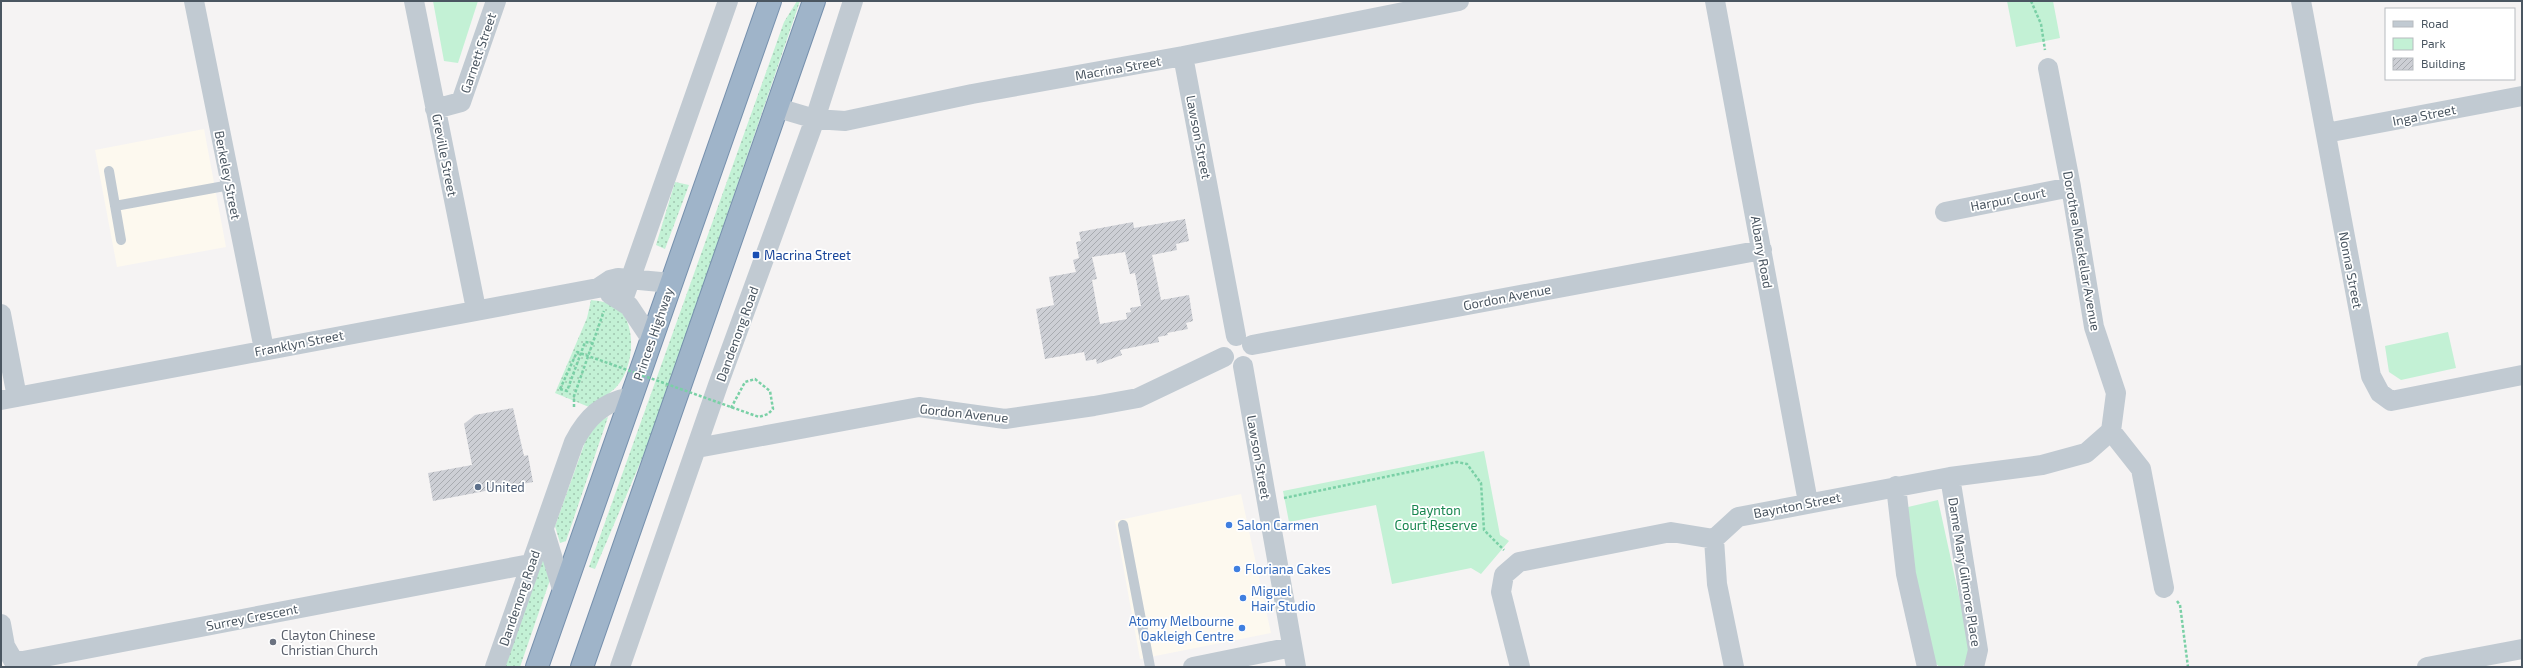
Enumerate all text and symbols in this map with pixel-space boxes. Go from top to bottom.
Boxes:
legend [2385,8,2515,80]
street label: Garnett Street [457,11,499,95]
text: Road [2421,16,2449,30]
text: Park [2421,36,2446,50]
street label: Macrina Street [1074,53,1162,83]
text: Building [2421,56,2466,70]
street label: Lawson Street [1183,94,1215,180]
street label: Inga Street [2391,101,2457,129]
street label: Greville Street [429,112,461,198]
street label: Berkeley Street [212,129,244,221]
street label: Dorothea Mackellar Avenue [2060,170,2104,332]
street label: Harpur Court [1969,184,2047,214]
street label: Albany Road [1748,214,1776,290]
street label: Nonna Street [2336,230,2366,310]
place label: Macrina Street [764,247,851,263]
marker: Macrina Street [751,250,761,260]
street label: Gordon Avenue [1462,281,1552,313]
street label: Dandenong Road [712,284,762,384]
street label: Princes Highway [630,285,677,383]
street label: Franklyn Street [253,327,345,359]
street label: Gordon Avenue [919,400,1009,426]
street label: Lawson Street [1244,414,1274,500]
place label: United [486,479,525,495]
marker: United [473,482,483,492]
street label: Baynton Street [1752,489,1842,521]
street label: Dame Mary Gilmore Place [1945,496,1985,648]
park label: Baynton Court Reserve [1395,502,1477,533]
place label: Salon Carmen [1237,517,1319,533]
marker: Salon Carmen [1224,520,1234,530]
street label: Dandenong Road [495,548,543,648]
place label: Floriana Cakes [1245,561,1331,577]
marker: Floriana Cakes [1232,564,1242,574]
place label: Miguel Hair Studio [1251,583,1316,614]
marker: Miguel Hair Studio [1238,593,1248,603]
street label: Surrey Crescent [205,600,299,634]
place label: Atomy Melbourne Oakleigh Centre [1129,613,1234,644]
marker: Atomy Melbourne Oakleigh Centre [1237,623,1247,633]
place label: Clayton Chinese Christian Church [281,627,378,658]
marker: Clayton Chinese Christian Church [268,637,278,647]

